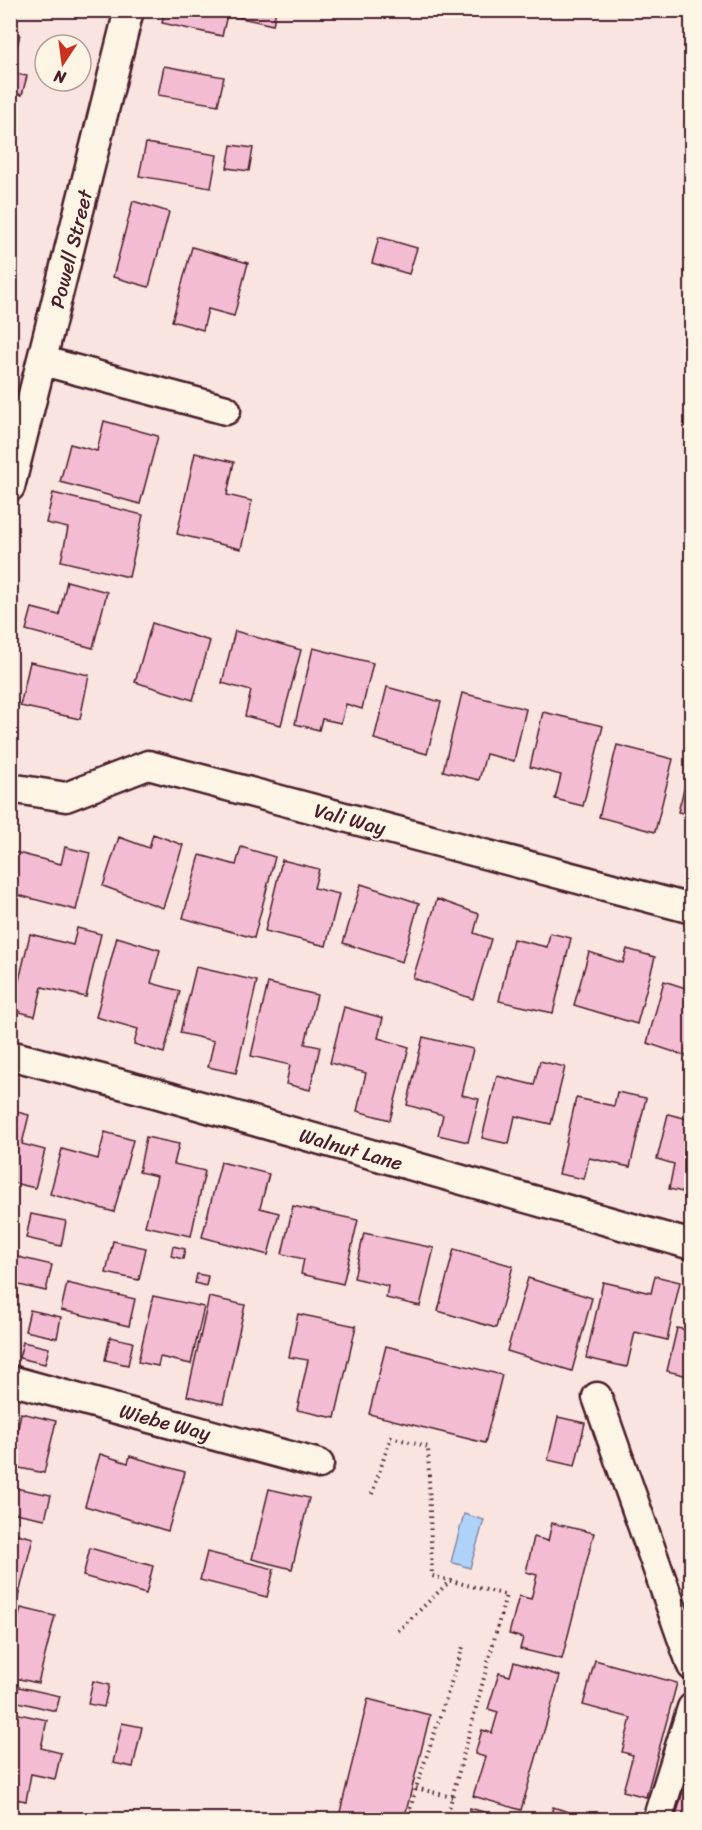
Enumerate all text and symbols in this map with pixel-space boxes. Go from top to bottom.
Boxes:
north arrow [33,33,93,93]
text: N [50,62,69,93]
street label: Powell Street [40,185,103,312]
street label: Vali Way [310,793,390,846]
street label: Walnut Lane [295,1118,407,1181]
street label: Wiebe Way [115,1394,215,1452]

